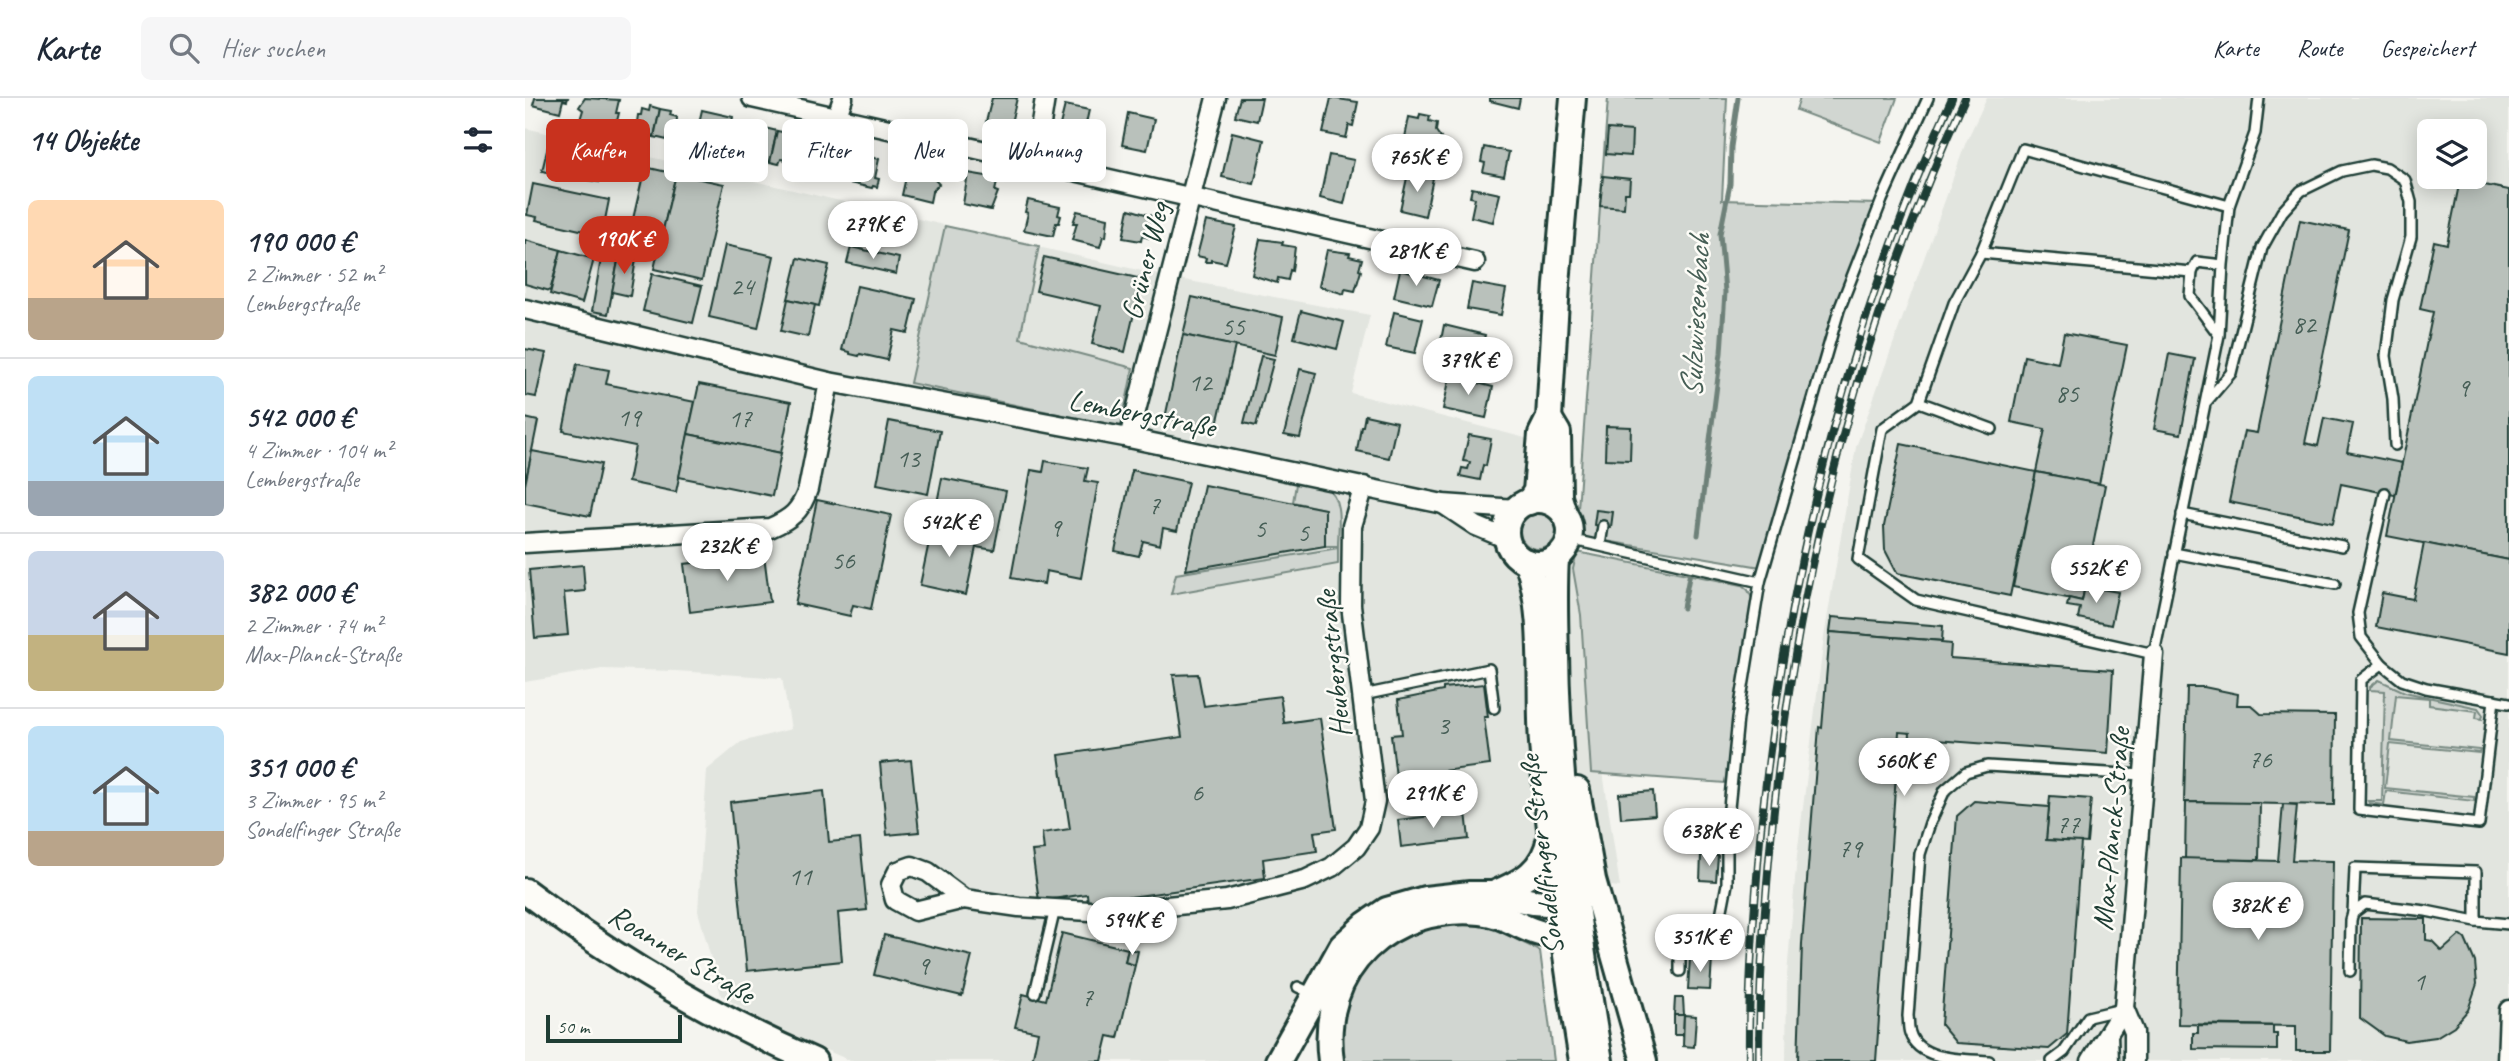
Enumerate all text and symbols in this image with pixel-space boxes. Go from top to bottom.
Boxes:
search box [141,17,631,80]
text: Karte [35,27,99,69]
icon: search [165,29,203,67]
text: Hier suchen [221,32,325,65]
text: Karte [2213,33,2259,63]
text: Route [2297,33,2342,63]
text: Gespeichert [2380,33,2474,63]
chip: Kaufen [546,119,650,182]
chip: Mieten [664,119,768,182]
chip: Filter [782,119,874,182]
chip: Neu [888,119,968,182]
chip: Wohnung [982,119,1106,182]
map controls [2417,119,2487,189]
button: layers [2417,119,2487,189]
text: 14 Objekte [28,121,138,159]
icon: filters [459,121,497,159]
pin: 765K € [1360,134,1474,194]
text: 765K € [1388,142,1446,171]
street label: Grüner Weg [1112,196,1178,324]
pin: 279K € [816,202,930,261]
text: 279K € [844,209,902,238]
pin: 190K € [567,216,681,276]
text: 190 000 € [245,222,354,260]
text: 190K € [595,224,653,253]
icon: home [84,228,168,312]
pin: 281K € [1359,228,1473,288]
water label: Sulzwiesenbach [1670,231,1720,399]
text: 281K € [1387,236,1445,265]
text: 2 Zimmer · 52 m² [245,260,382,289]
house number: 24 [730,270,756,303]
text: Lembergstraße [245,289,359,318]
house number: 82 [2292,308,2318,341]
house number: 55 [1221,310,1246,343]
pin: 379K € [1411,338,1525,397]
text: 379K € [1439,345,1497,374]
house number: 12 [1188,366,1214,399]
house number: 9 [2457,371,2471,404]
house number: 85 [2055,377,2080,410]
street label: Lembergstraße [1065,380,1221,446]
text: 542 000 € [245,398,354,436]
house number: 19 [617,401,643,434]
house number: 17 [728,402,753,435]
icon: home [84,404,168,488]
text: 4 Zimmer · 104 m² [245,436,392,465]
house number: 13 [896,442,922,475]
text: Lembergstraße [245,465,359,494]
house number: 7 [1148,489,1161,522]
pin: 542K € [892,500,1006,559]
text: 542K € [920,507,978,536]
house number: 9 [1049,511,1063,544]
house number: 5 [1254,512,1267,545]
house number: 5 [1297,516,1310,549]
pin: 232K € [670,524,784,583]
text: 232K € [698,531,756,560]
house number: 56 [831,544,856,577]
pin: 552K € [2039,546,2153,605]
text: 552K € [2067,553,2125,582]
text: 382 000 € [245,573,354,611]
icon: home [84,579,168,663]
street label: Heubergstraße [1306,586,1360,739]
text: 2 Zimmer · 74 m² [245,611,382,640]
text: Max-Planck-Straße [245,640,401,669]
house number: 3 [1437,709,1451,742]
street label: Max-Planck-Straße [2083,724,2139,932]
pin: 560K € [1847,738,1961,798]
house number: 76 [2248,743,2273,776]
text: 560K € [1875,746,1933,775]
text: 351 000 € [245,748,354,786]
street label: Sondelfinger Straße [1510,750,1572,957]
icon: home [84,754,168,838]
pin: 291K € [1376,770,1490,830]
house number: 6 [1191,776,1204,809]
text: 291K € [1404,778,1462,807]
text: 3 Zimmer · 95 m² [245,786,382,815]
pin: 638K € [1652,808,1766,868]
house number: 77 [2056,808,2081,841]
text: Sondelfinger Straße [245,815,399,844]
text: 638K € [1679,816,1739,845]
house number: 79 [1838,832,1864,865]
house number: 11 [788,860,813,893]
pin: 382K € [2201,882,2315,942]
text: 382K € [2229,890,2287,919]
street label: Roanner Straße [602,895,764,1014]
pin: 594K € [1075,898,1189,957]
text: 594K € [1103,905,1161,934]
pin: 351K € [1643,914,1757,974]
text: 351K € [1671,922,1729,951]
house number: 9 [917,949,931,982]
house number: 1 [2413,965,2426,998]
house number: 7 [1081,981,1094,1014]
scale bar [546,1012,683,1044]
text: 50 m [557,1015,589,1039]

